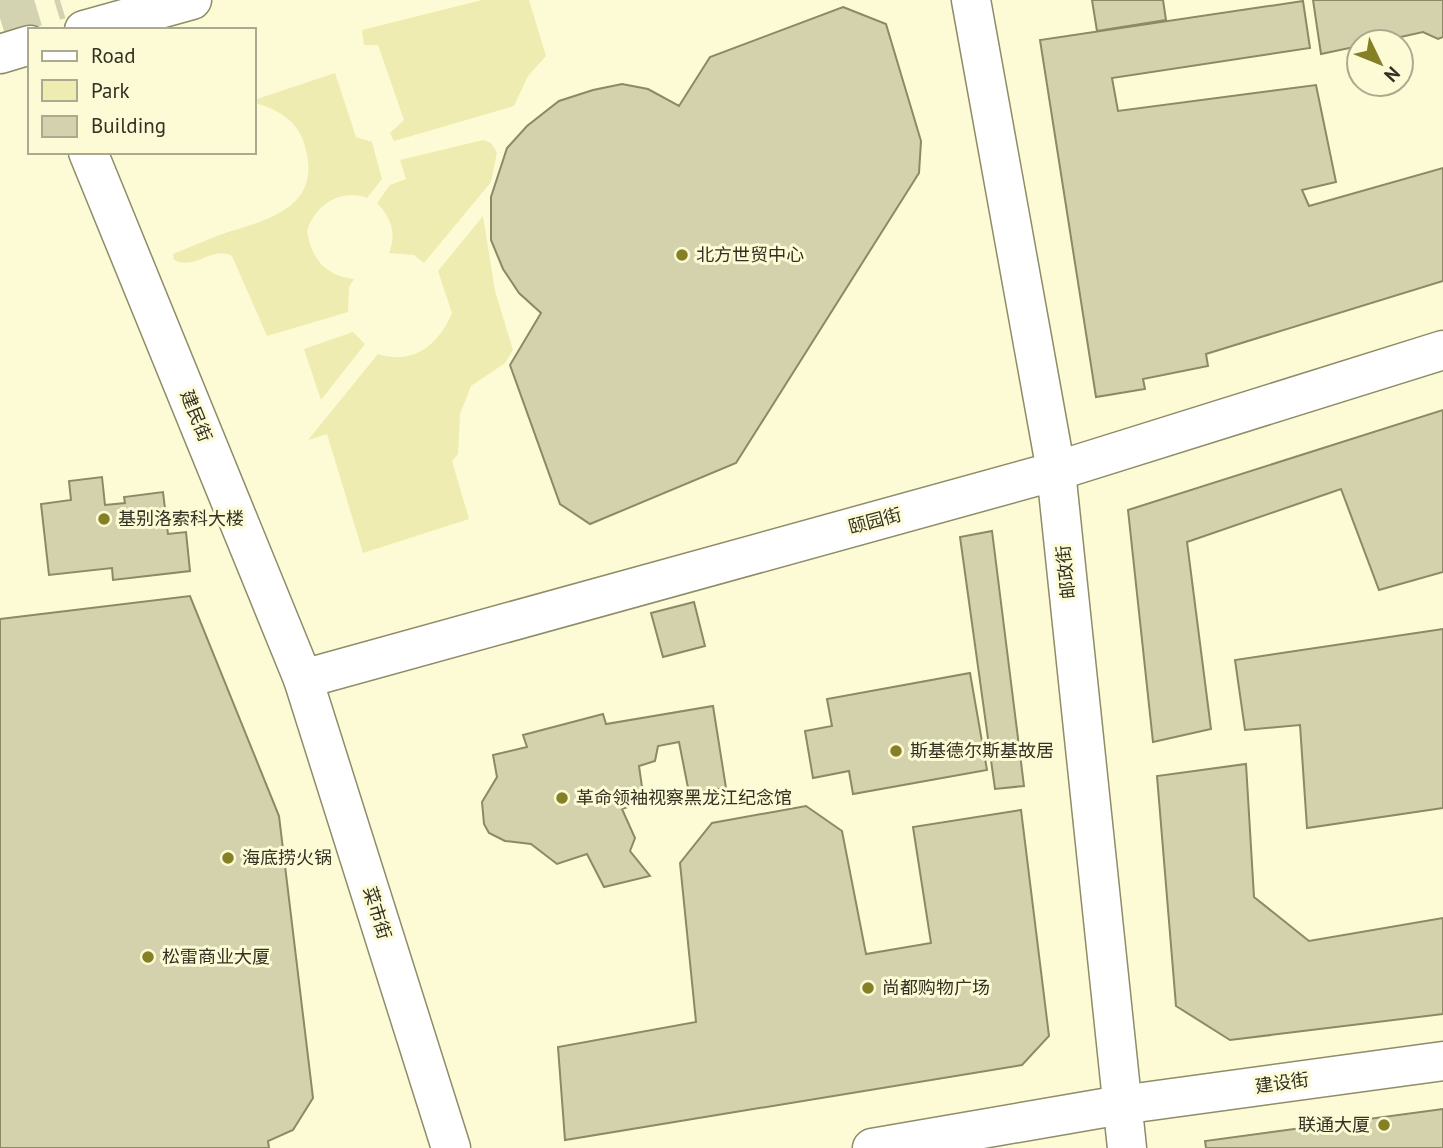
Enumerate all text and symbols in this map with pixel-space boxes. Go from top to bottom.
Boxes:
legend [28,28,256,154]
north arrow [1345,28,1415,98]
text: Road [91,42,135,69]
text: N [1379,62,1405,87]
text: Park [91,77,130,104]
text: Building [91,112,166,139]
place label: 北方世贸中心 [696,243,804,266]
marker: 北方世贸中心 [674,247,690,263]
street label: 建民街 [176,386,217,445]
street label: 颐园街 [846,502,904,539]
place label: 基别洛索科大楼 [118,507,244,530]
marker: 基别洛索科大楼 [96,511,112,527]
street label: 邮政街 [1051,544,1080,600]
place label: 斯基德尔斯基故居 [910,739,1054,762]
marker: 斯基德尔斯基故居 [888,743,904,759]
place label: 革命领袖视察黑龙江纪念馆 [576,786,792,809]
marker: 革命领袖视察黑龙江纪念馆 [554,790,570,806]
place label: 海底捞火锅 [242,846,332,869]
marker: 海底捞火锅 [220,850,236,866]
street label: 菜市街 [359,884,396,942]
place label: 松雷商业大厦 [162,945,270,968]
marker: 松雷商业大厦 [140,949,156,965]
place label: 尚都购物广场 [882,976,990,999]
marker: 尚都购物广场 [860,980,876,996]
street label: 建设街 [1254,1067,1310,1098]
place label: 联通大厦 [1298,1113,1370,1136]
marker: 联通大厦 [1376,1117,1392,1133]

